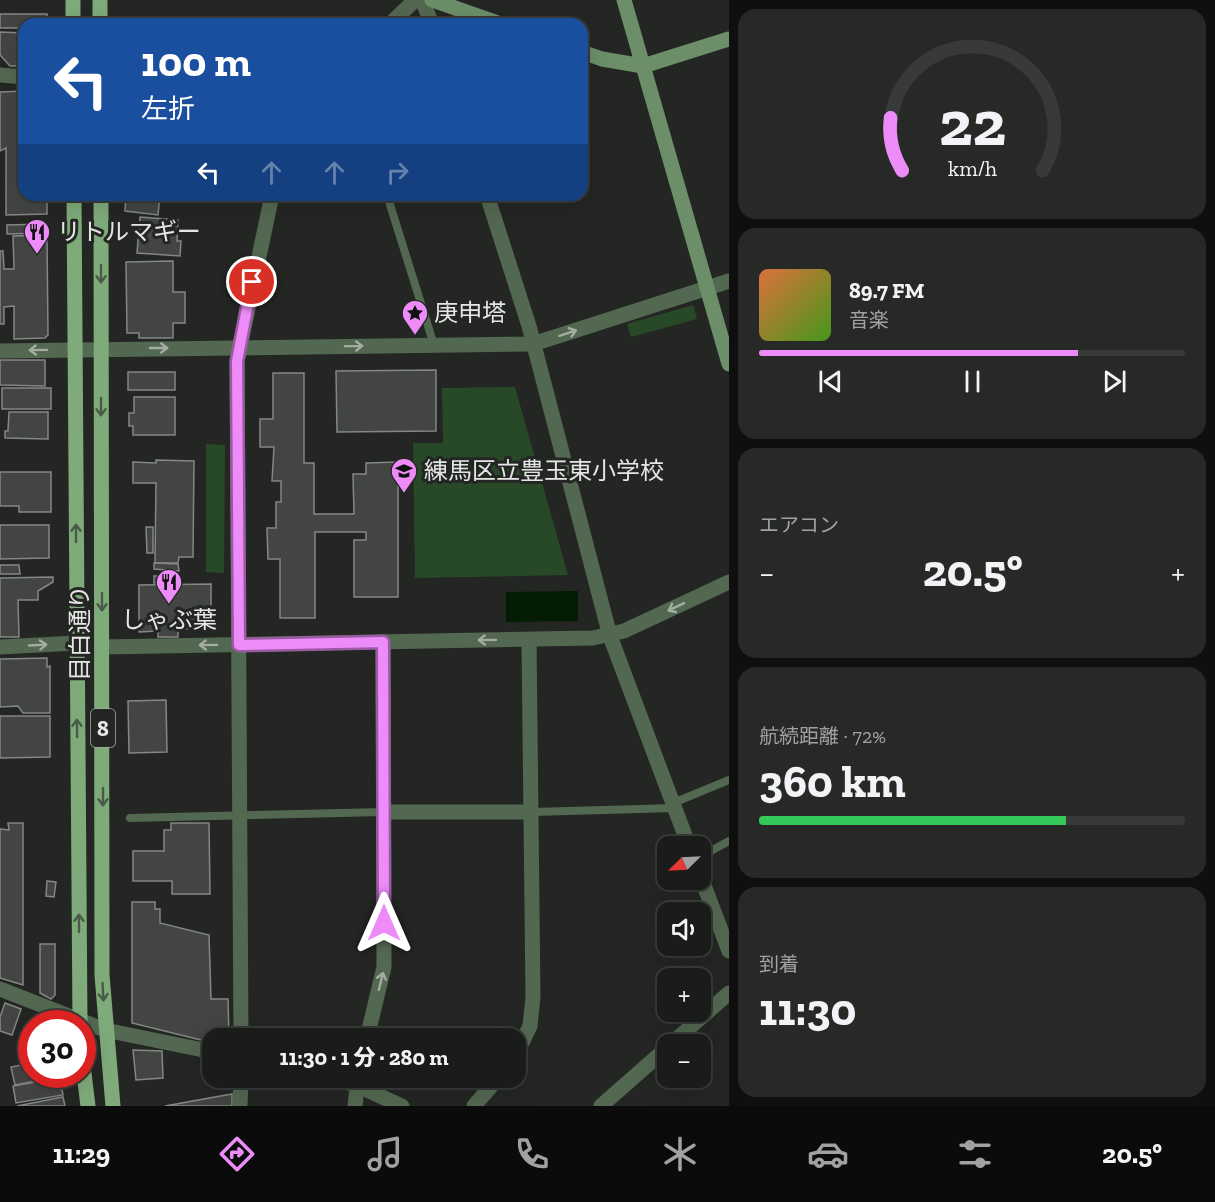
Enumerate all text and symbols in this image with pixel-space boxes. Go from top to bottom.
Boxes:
text: 100 m [141,36,251,87]
icon: left [42,42,120,120]
text: 22 [938,86,1006,161]
text: 左折 [141,93,195,125]
icon: left [192,156,225,189]
icon: ahead [255,156,288,189]
icon: ahead [318,156,351,189]
icon: right [381,156,414,189]
text: km/h [948,157,996,182]
restaurant icon: リトルマギー [22,217,52,255]
place label: リトルマギー [57,217,201,246]
pin [226,256,277,307]
one-way arrow [95,264,107,284]
icon: arrive [235,265,268,298]
text: 89.7 FM [849,277,924,304]
place icon: 庚申塔 [400,298,430,336]
place label: 庚申塔 [434,298,506,327]
text: 音楽 [849,308,889,332]
one-way arrow [558,327,577,338]
one-way arrow [343,340,363,352]
one-way arrow [148,342,168,354]
one-way arrow [28,344,48,356]
icon: previous [814,365,847,398]
icon: pause [956,365,989,398]
icon: next [1098,365,1131,398]
one-way arrow [95,397,107,417]
school or university icon: 練馬区立豊玉東小学校 [389,456,419,494]
place label: 練馬区立豊玉東小学校 [424,456,664,485]
text: エアコン [759,513,839,537]
one-way arrow [70,523,82,543]
text: 20.5° [923,544,1023,598]
text: − [759,553,774,592]
text: + [1171,553,1185,592]
restaurant icon: しゃぶ葉 [154,567,184,605]
street label: 目白通り [65,585,94,681]
one-way arrow [96,592,108,612]
one-way arrow [667,601,685,613]
place label: しゃぶ葉 [121,605,217,634]
one-way arrow [478,635,498,646]
one-way arrow [27,639,47,650]
one-way arrow [199,640,219,651]
road number: 8 [91,709,115,747]
one-way arrow [72,718,83,738]
text: 航続距離 · 72% [759,724,886,748]
text: 360 km [759,755,906,809]
one-way arrow [97,787,109,807]
north arrow [657,836,711,890]
map controls [657,836,711,1088]
position arrow [352,891,416,955]
button: sound [657,902,711,956]
one-way arrow [73,913,85,933]
text: 到着 [759,952,799,976]
button: + [657,968,711,1022]
one-way arrow [375,972,387,991]
one-way arrow [97,982,108,1002]
text: 11:30 [759,983,856,1037]
speed limit sign: 30 [18,1010,96,1088]
button: − [657,1034,711,1088]
text: 11:30 · 1 分 · 280 m [280,1044,448,1071]
icon: directions [216,1133,258,1175]
icon: music [364,1133,406,1175]
icon: phone [511,1133,553,1175]
icon: climate [659,1133,701,1175]
icon: car [807,1133,849,1175]
icon: filters [954,1133,996,1175]
text: 11:29 [53,1138,110,1170]
text: 20.5° [1102,1138,1162,1170]

